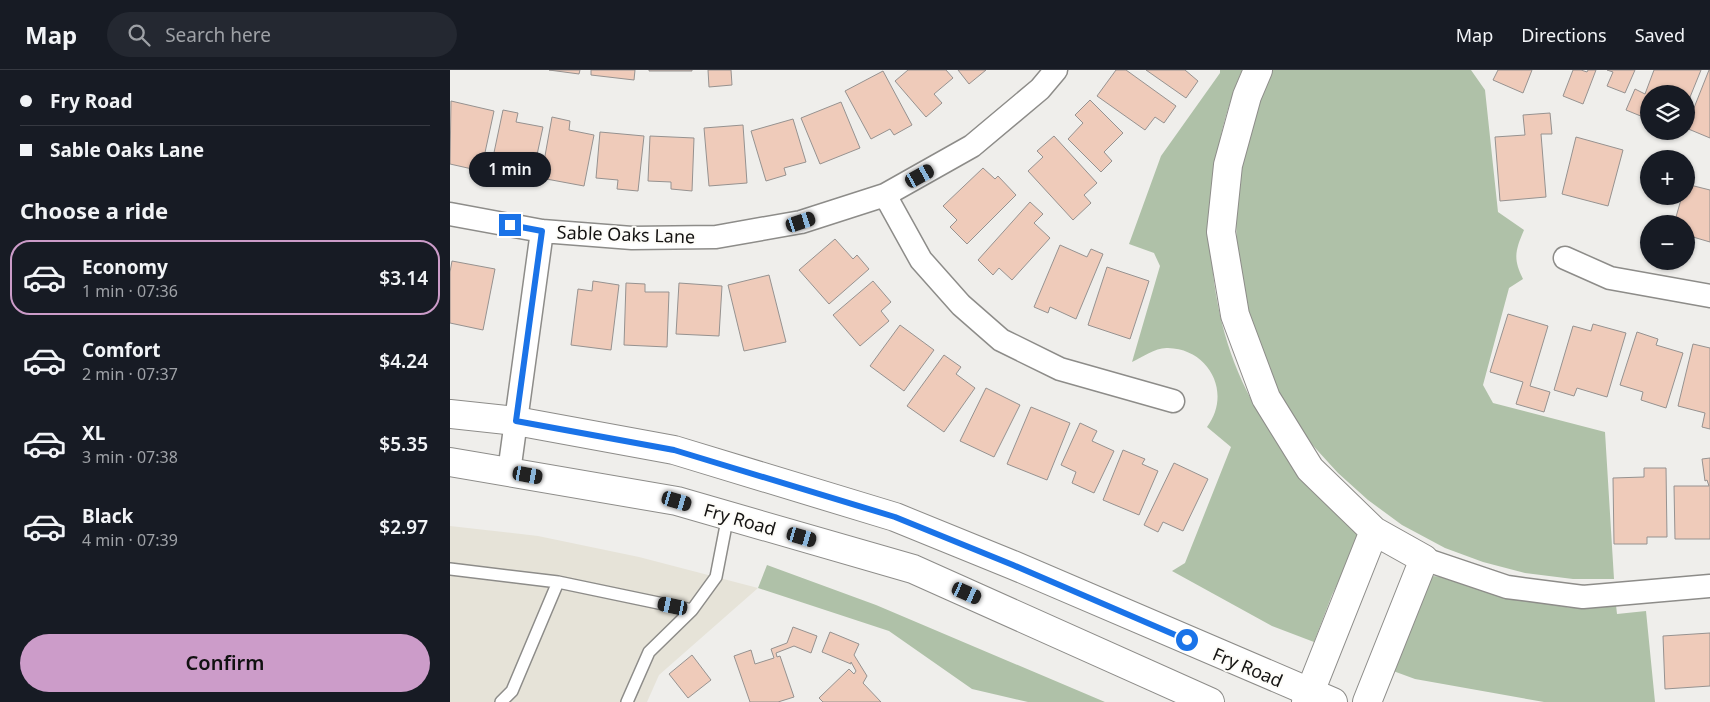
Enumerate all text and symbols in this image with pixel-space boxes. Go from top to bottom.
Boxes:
search box [107,12,457,57]
text: Map [25,18,77,51]
icon: search [125,21,153,49]
text: Search here [165,22,271,48]
text: Map [1456,23,1493,47]
text: Directions [1521,23,1607,47]
text: Saved [1635,23,1685,47]
map controls [1640,85,1695,270]
button: layers [1640,85,1695,140]
text: Fry Road [50,88,132,114]
text: Sable Oaks Lane [50,137,204,163]
button: + [1640,150,1695,205]
callout: 1 min [469,152,551,188]
text: 1 min [488,158,532,180]
car [903,162,936,190]
text: Choose a ride [20,195,168,225]
car [784,210,817,234]
route end [499,214,521,236]
button: − [1640,215,1695,270]
street label: Sable Oaks Lane [556,220,696,248]
text: Economy [82,254,168,280]
icon: car [22,255,67,300]
text: $3.14 [379,265,428,291]
text: 1 min · 07:36 [82,280,178,302]
text: Comfort [82,337,161,363]
icon: car [22,338,67,383]
text: $4.24 [379,348,428,374]
text: 2 min · 07:37 [82,363,178,385]
text: XL [82,420,105,446]
icon: car [22,421,67,466]
text: $5.35 [379,431,428,457]
text: 3 min · 07:38 [82,446,178,468]
car [511,465,544,485]
car [660,490,693,512]
street label: Fry Road [701,497,779,541]
text: Black [82,503,133,529]
icon: car [22,504,67,549]
text: $2.97 [379,514,428,540]
car [785,526,818,548]
text: 4 min · 07:39 [82,529,178,551]
car [950,580,983,606]
car [656,596,689,616]
route start [1176,629,1198,651]
button: Confirm [20,634,430,692]
street label: Fry Road [1209,642,1287,692]

